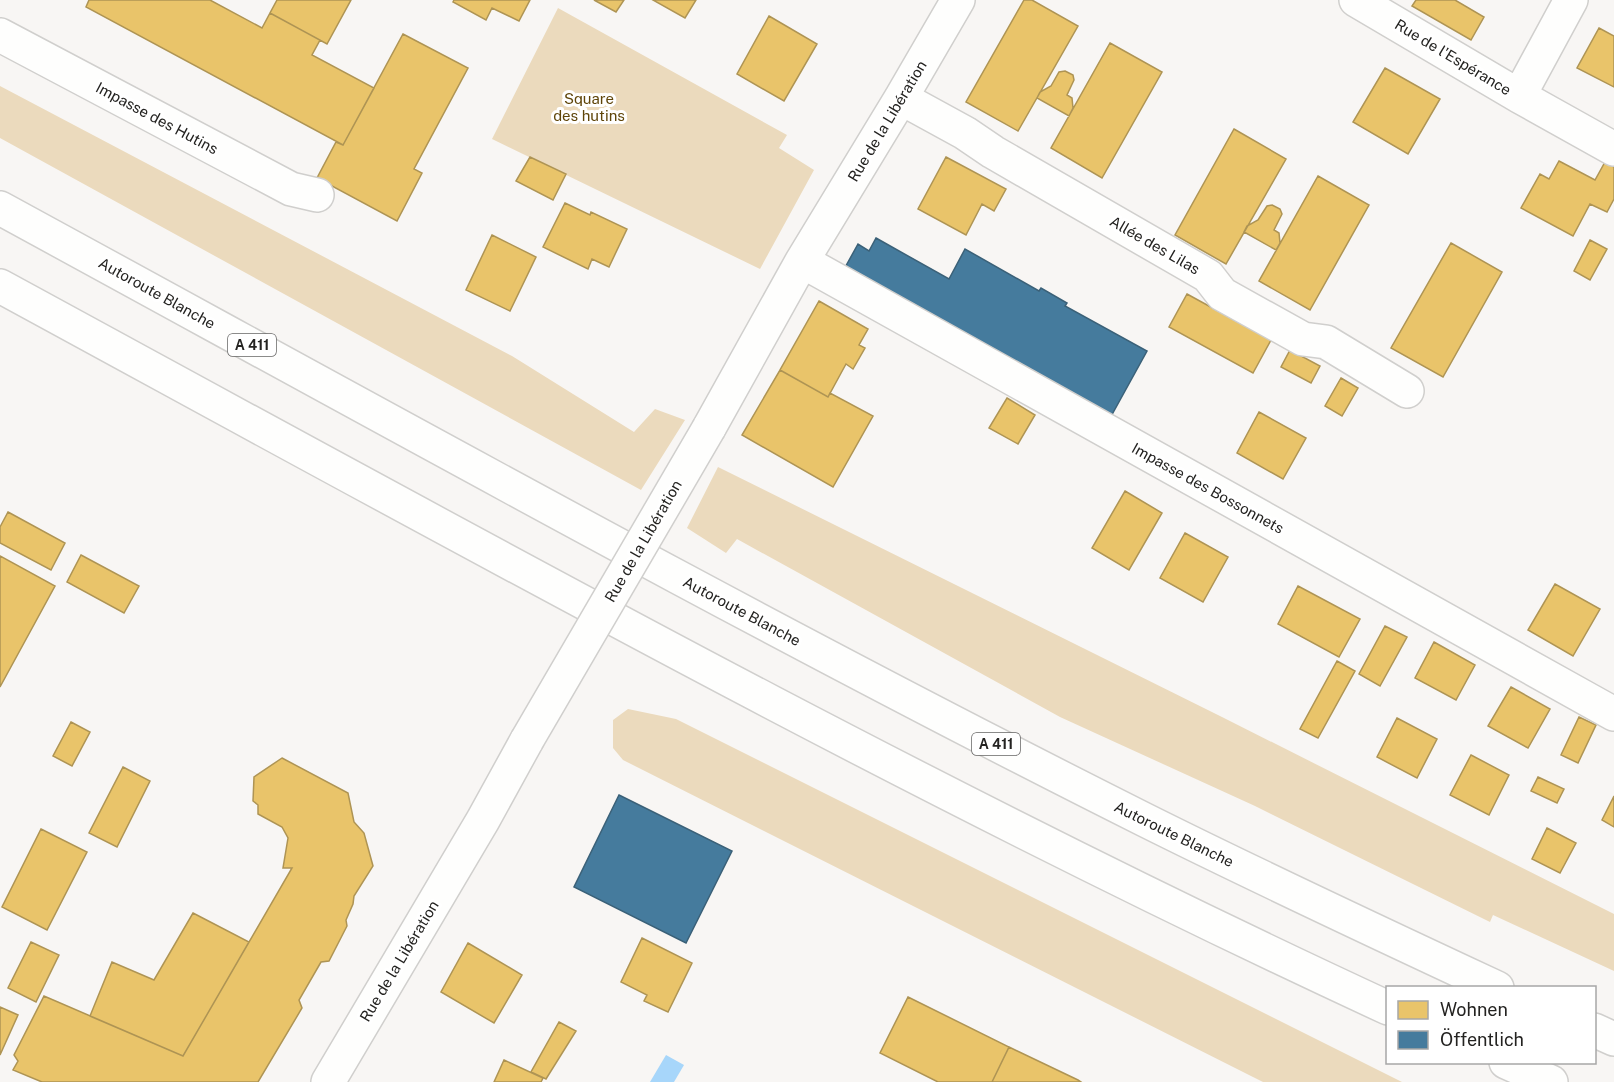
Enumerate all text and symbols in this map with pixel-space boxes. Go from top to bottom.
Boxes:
street label: Rue de l'Espérance [1392,16,1514,98]
street label: Rue de la Libération [844,57,930,185]
street label: Impasse des Hutins [93,79,221,157]
park label: Square des hutins [553,90,625,124]
street label: Allée des Lilas [1107,212,1203,278]
street label: Autoroute Blanche [96,254,218,332]
road number: A 411 [228,334,276,356]
street label: Impasse des Bossonnets [1129,439,1287,537]
street label: Rue de la Libération [601,477,685,605]
street label: Autoroute Blanche [680,573,804,649]
road number: A 411 [972,733,1020,755]
street label: Autoroute Blanche [1112,798,1236,870]
street label: Rue de la Libération [356,897,442,1025]
legend [1386,986,1596,1064]
text: Wohnen [1440,999,1508,1020]
text: Öffentlich [1440,1028,1524,1050]

